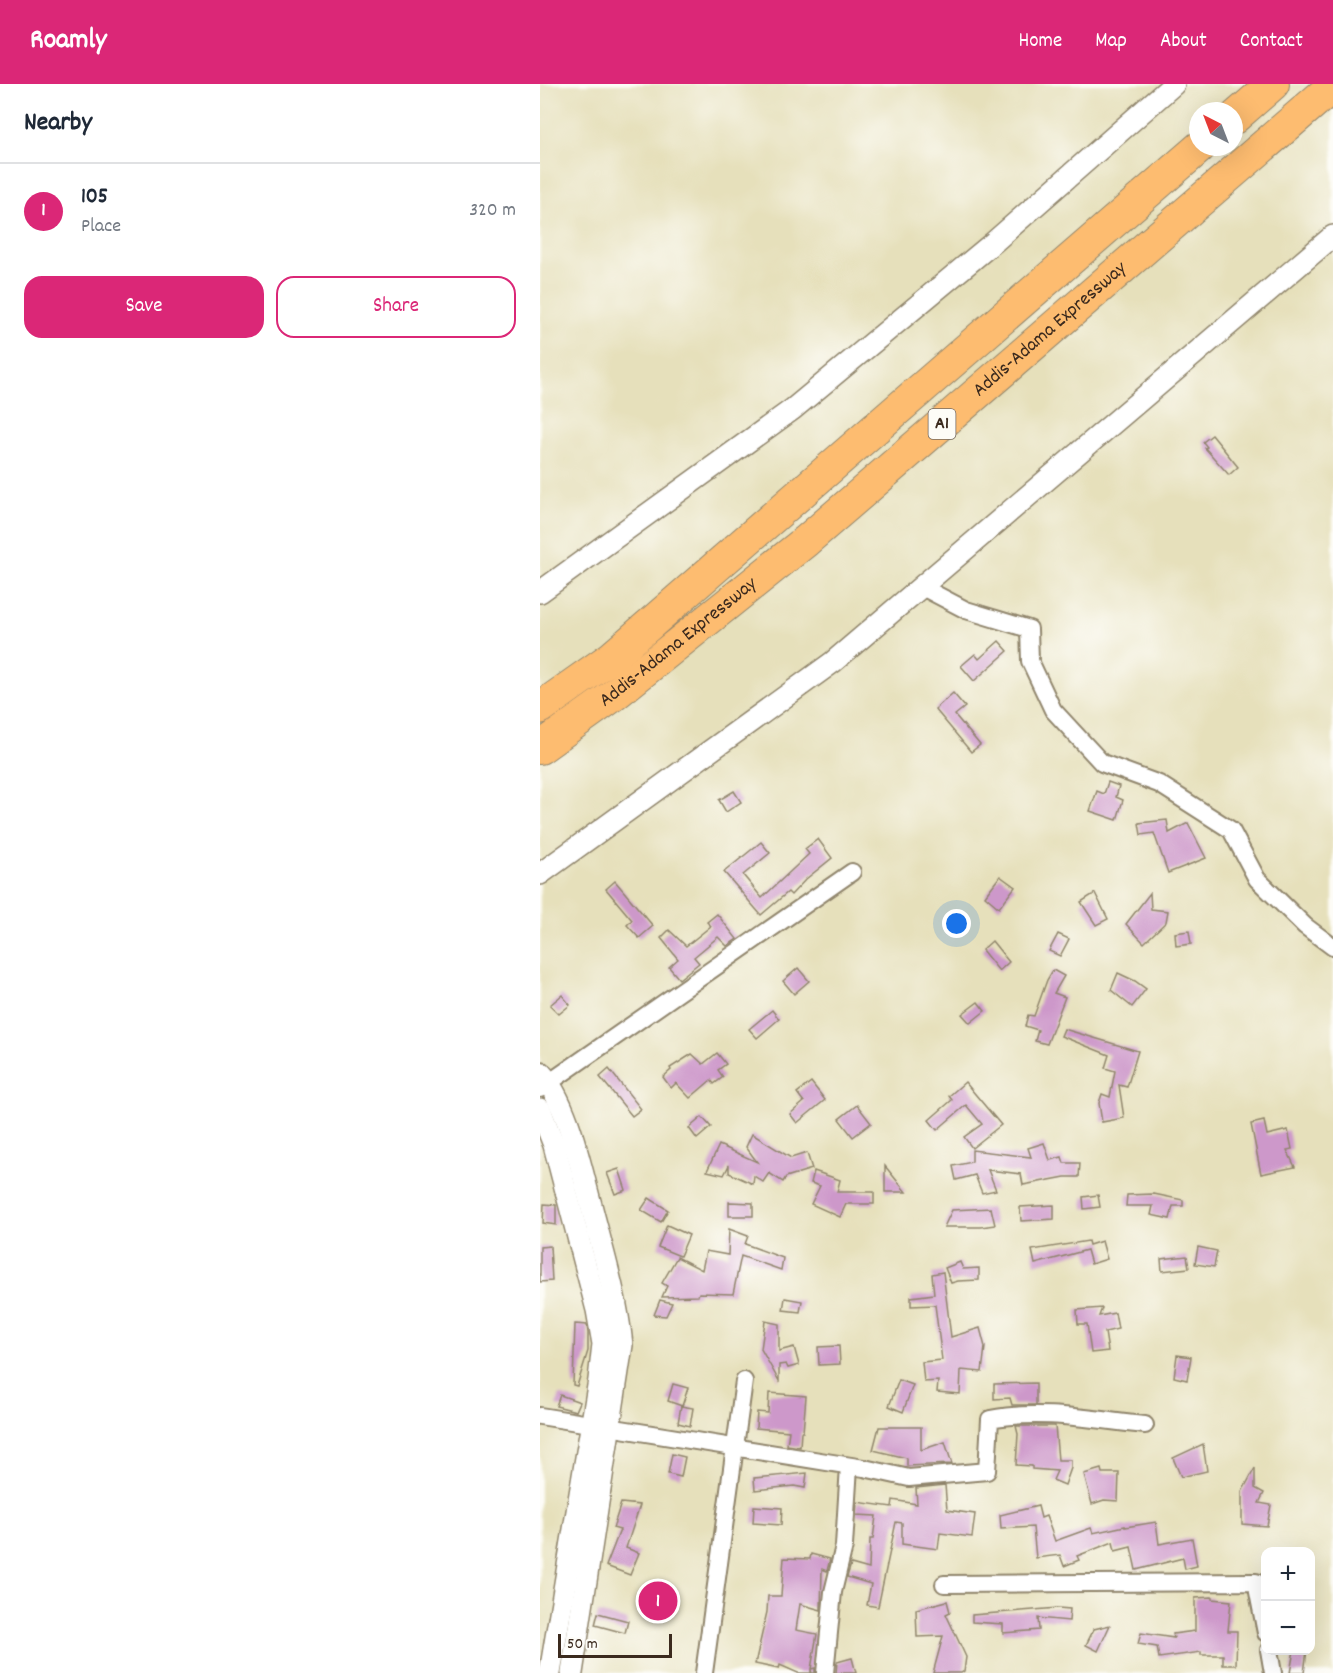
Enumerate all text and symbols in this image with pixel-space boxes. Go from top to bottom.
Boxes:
text: Roamly [30,22,106,62]
text: Home [1018,27,1062,57]
text: Map [1095,27,1127,57]
text: About [1160,27,1207,57]
text: Contact [1240,27,1303,57]
north arrow [1189,102,1243,156]
text: Nearby [24,105,92,142]
text: 105 [81,182,108,213]
text: 1 [41,197,46,225]
text: 320 m [469,197,516,225]
text: Place [81,213,121,241]
street label: Addis-Adama Expressway [967,255,1134,404]
button: Save [24,276,264,338]
button: Share [276,276,516,338]
road number: A1 [928,409,956,439]
street label: Addis-Adama Expressway [594,571,764,715]
your location [942,909,971,938]
map controls [1261,1547,1315,1655]
button: + [1261,1547,1315,1601]
pin: 1 [638,1578,678,1624]
button: − [1261,1601,1315,1655]
scale bar [558,1631,672,1658]
text: 50 m [567,1633,598,1656]

